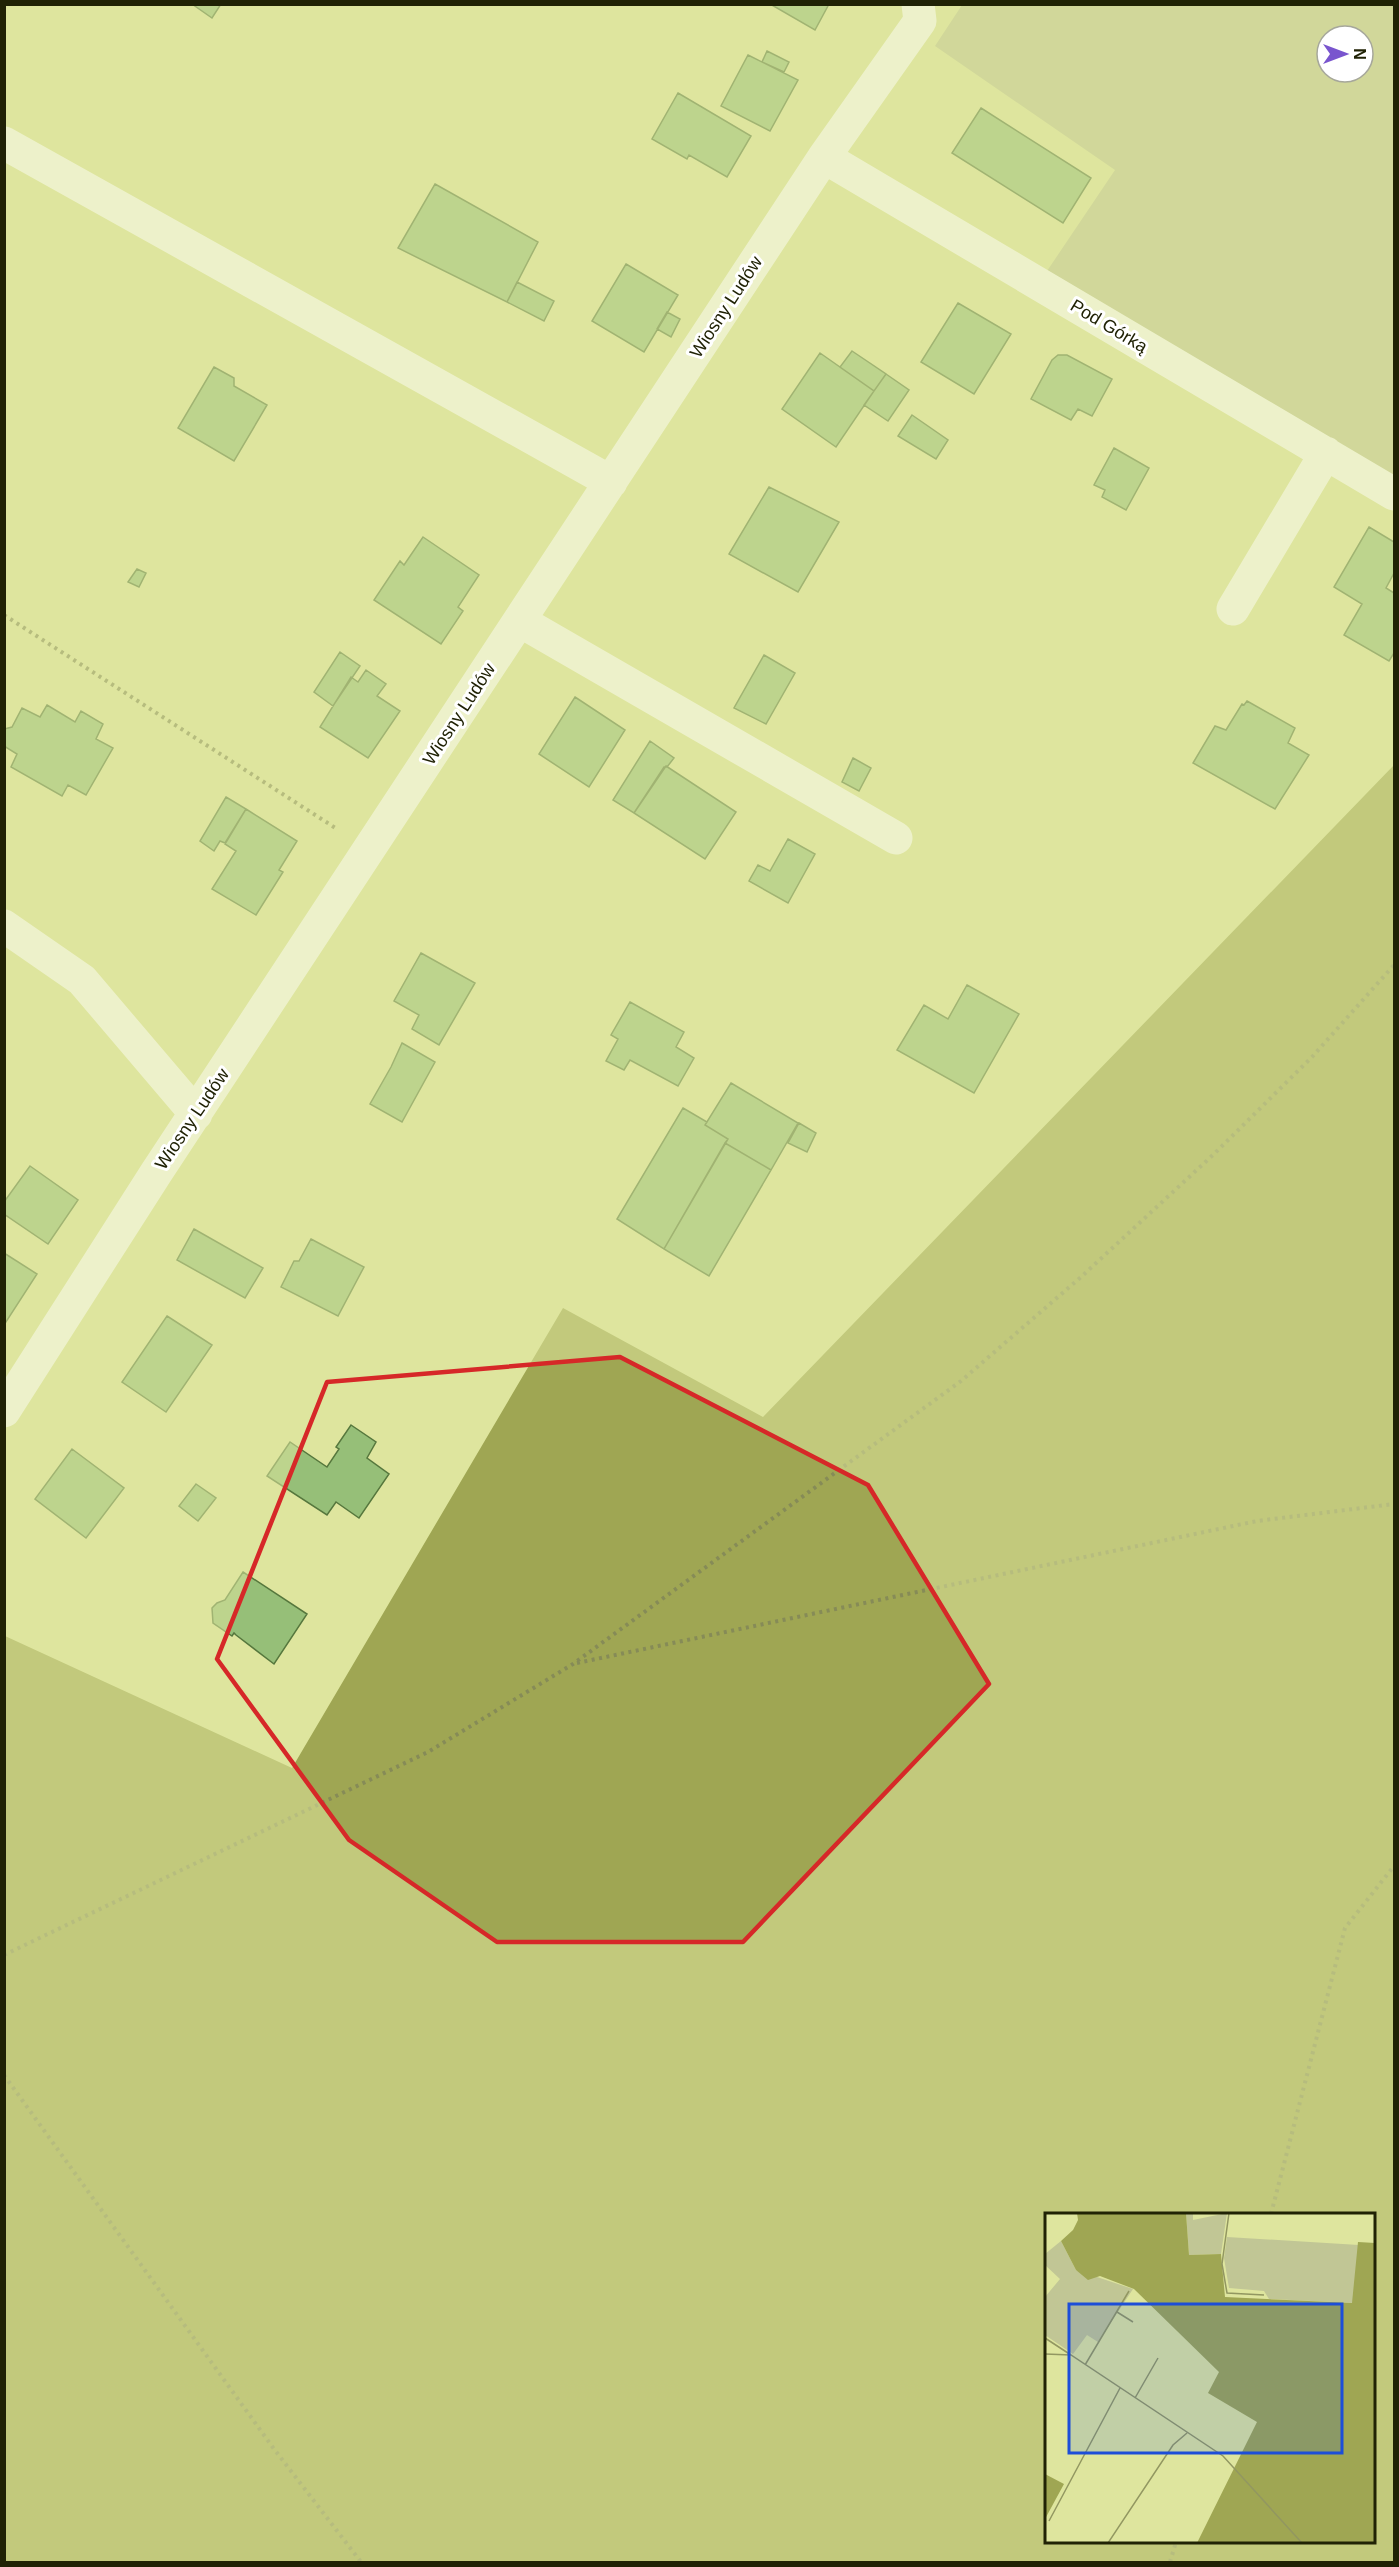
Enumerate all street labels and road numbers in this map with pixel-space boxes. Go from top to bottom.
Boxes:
street label: Wiosny Ludów [686,252,767,362]
street label: Pod Górką [1067,295,1152,357]
street label: Wiosny Ludów [419,659,500,769]
street label: Wiosny Ludów [151,1064,234,1173]

